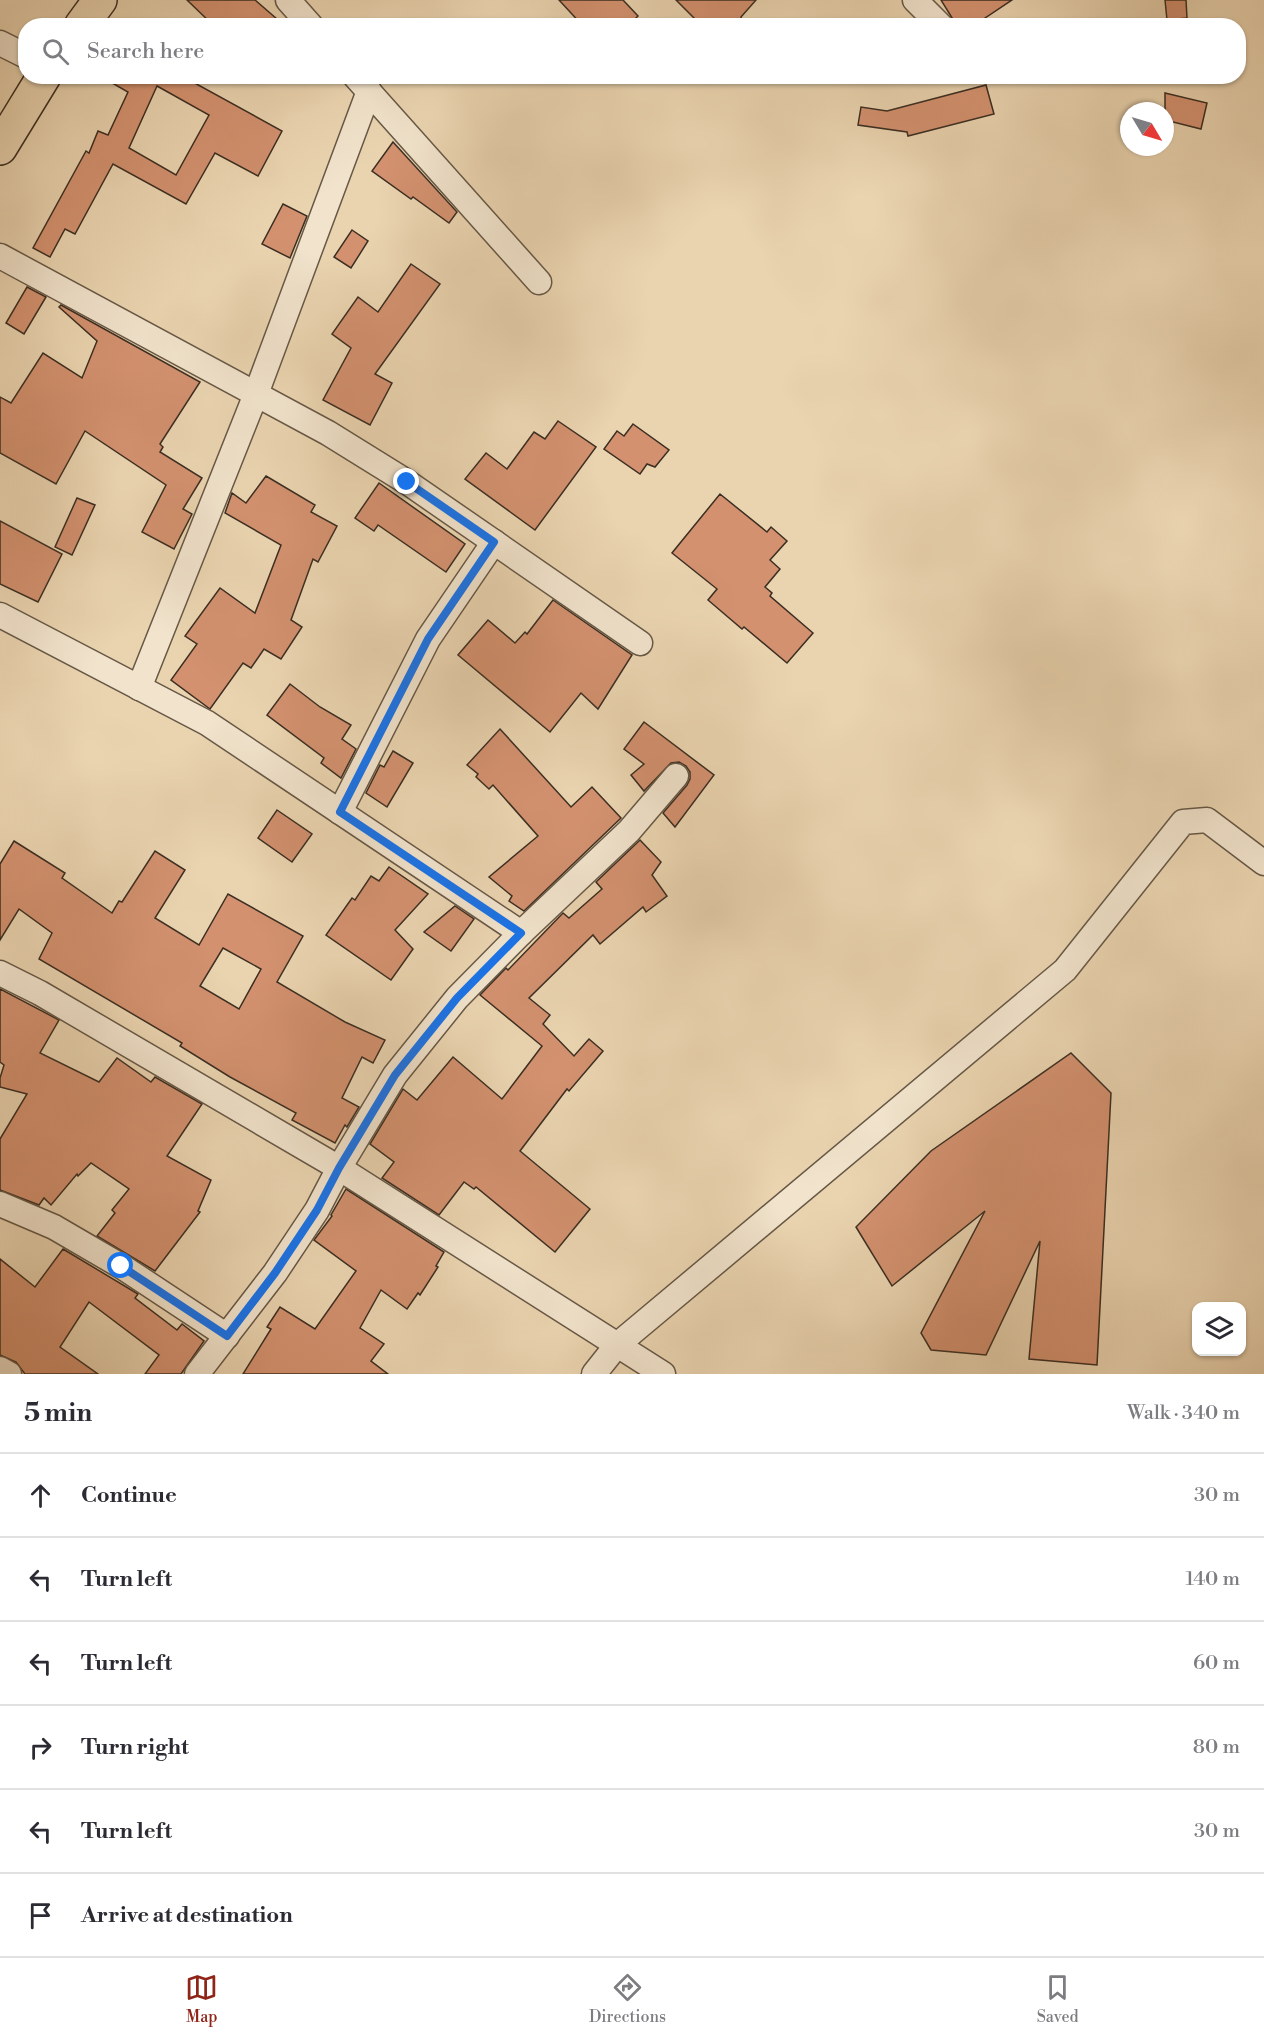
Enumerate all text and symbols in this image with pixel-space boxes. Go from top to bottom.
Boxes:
search box [18,18,1246,84]
icon: search [39,35,72,68]
text: Search here [87,38,204,65]
north arrow [1120,102,1174,156]
route end [393,468,419,494]
route start [107,1252,133,1278]
map controls [1192,1302,1246,1356]
button: layers [1192,1302,1246,1356]
text: 5 min [24,1397,92,1429]
text: Walk · 340 m [1127,1401,1240,1426]
icon: ahead [24,1479,57,1512]
text: Continue [81,1482,177,1509]
text: 30 m [1194,1483,1240,1508]
icon: left [24,1563,57,1596]
text: Turn left [81,1566,172,1593]
text: 140 m [1185,1567,1240,1592]
icon: left [24,1647,57,1680]
text: Turn left [81,1650,172,1677]
text: 60 m [1193,1651,1240,1676]
icon: right [24,1731,57,1764]
text: Turn right [81,1734,189,1761]
text: 80 m [1193,1735,1240,1760]
icon: left [24,1815,57,1848]
text: Turn left [81,1818,172,1845]
text: 30 m [1194,1819,1240,1844]
icon: arrive [24,1899,57,1932]
text: Arrive at destination [81,1902,293,1929]
tab: Map [185,1971,218,2027]
tab: Directions [589,1971,666,2027]
tab: Saved [1037,1971,1079,2027]

